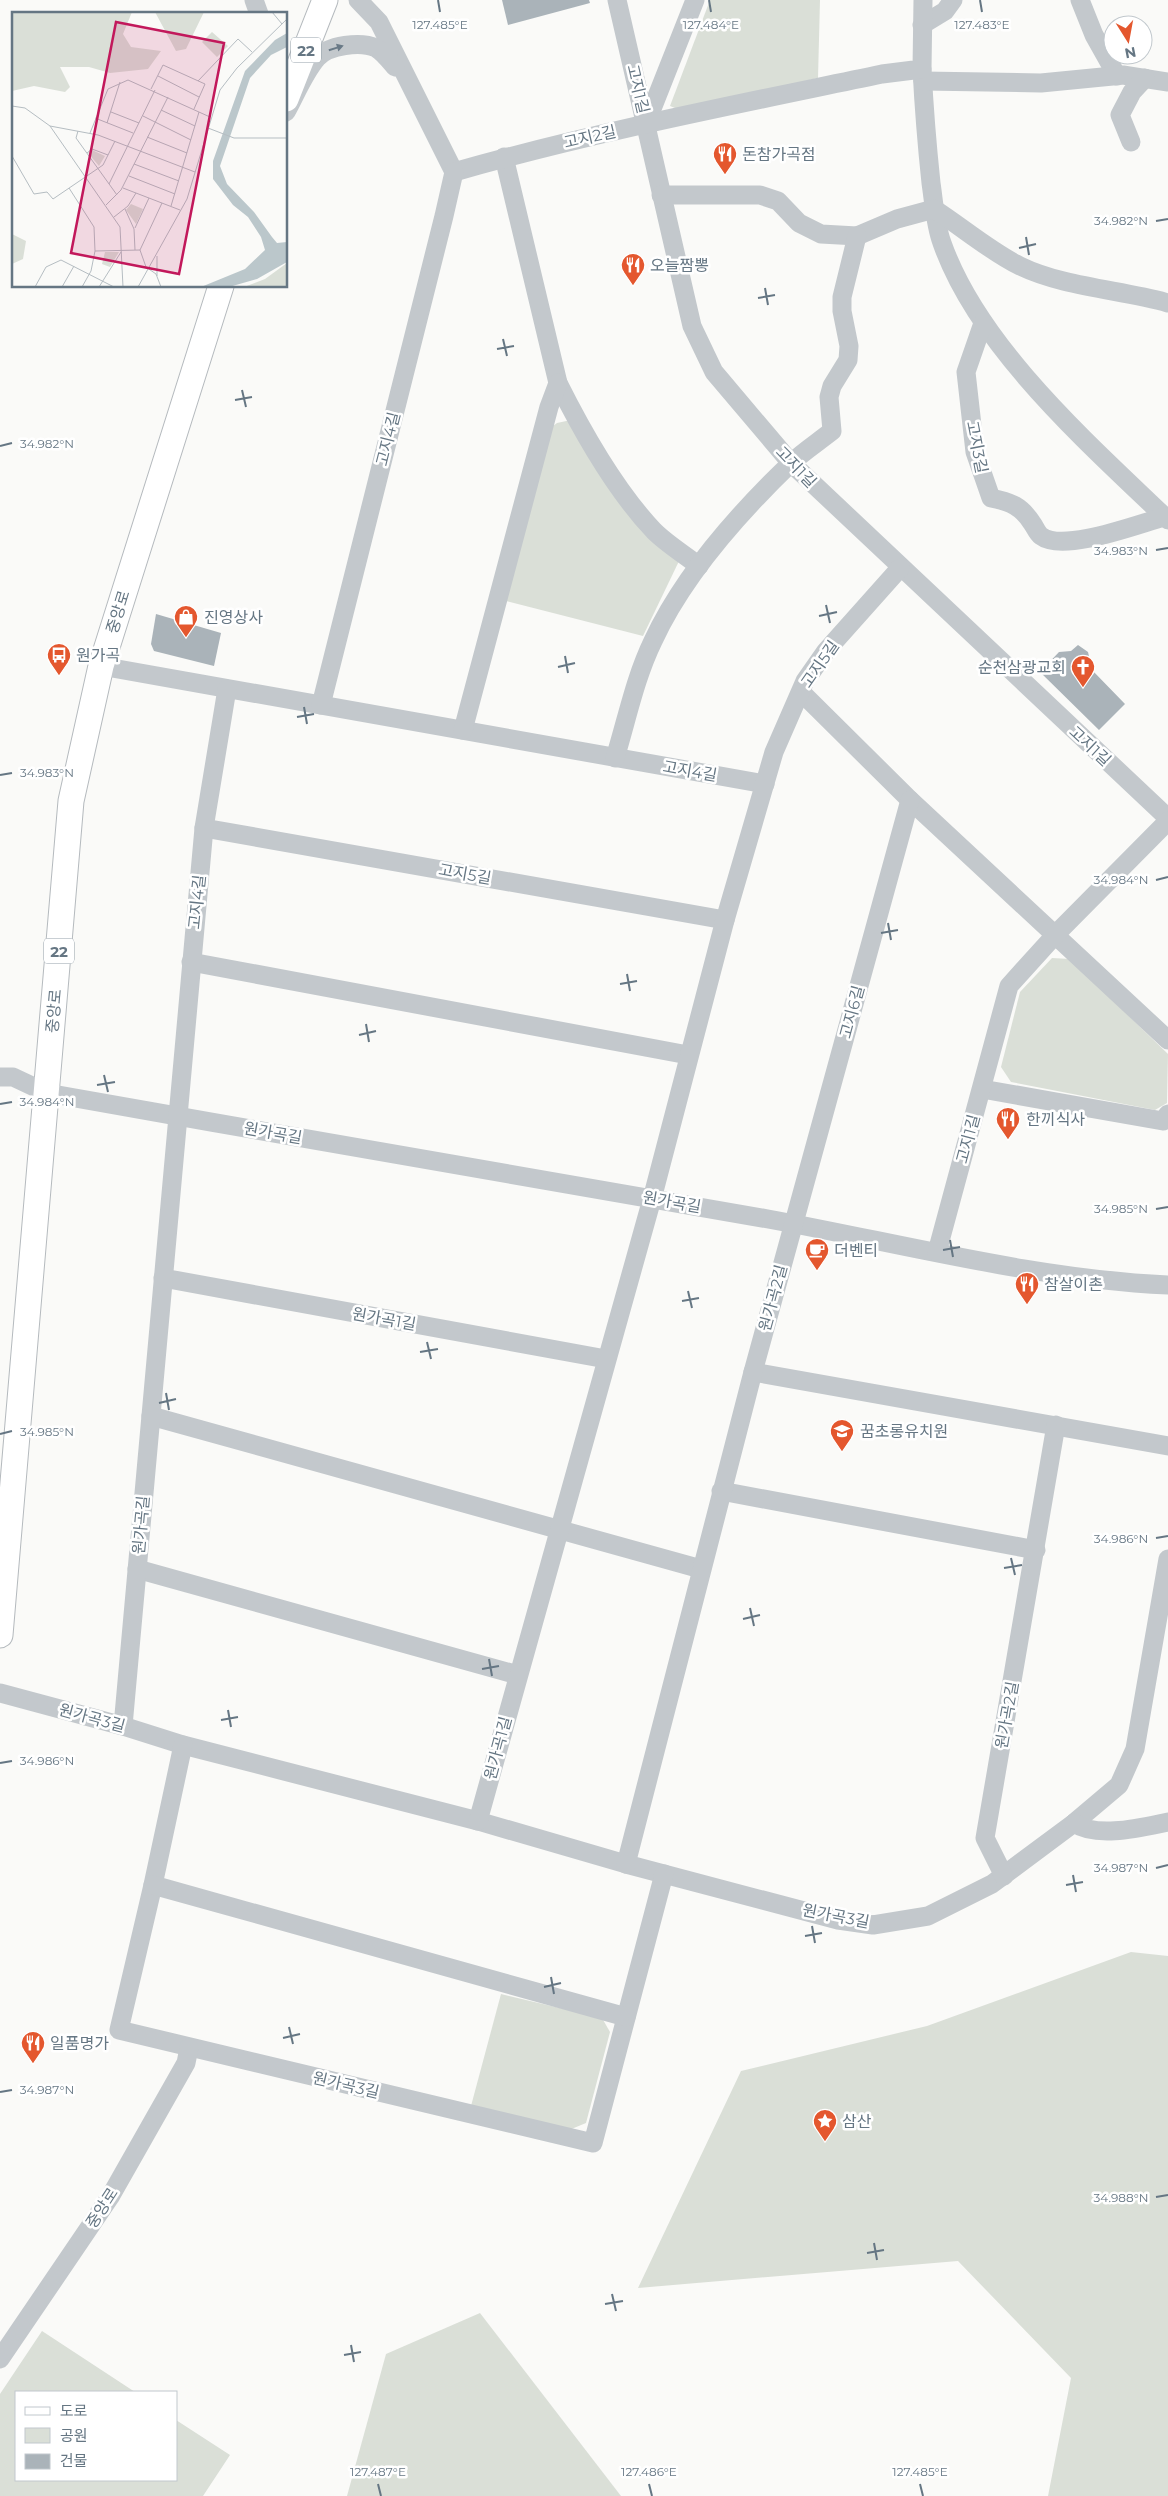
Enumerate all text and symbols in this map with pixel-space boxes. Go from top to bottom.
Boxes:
inset map [12,12,288,288]
north arrow [1103,15,1153,65]
text: 127.485°E [412,17,468,32]
text: 127.484°E [683,17,739,32]
text: 127.483°E [954,17,1010,32]
road number: 22 [291,38,321,62]
text: N [1123,43,1138,63]
one-way arrow [329,44,344,52]
street label: 고지1길 [623,63,653,115]
street label: 고지2길 [562,122,618,152]
restaurant icon: 돈참가곡점 [712,141,738,175]
place label: 돈참가곡점 [742,145,816,164]
text: 34.982°N [1094,213,1148,228]
restaurant icon: 오늘짬뽕 [620,252,646,286]
place label: 오늘짬뽕 [650,256,709,275]
street label: 고지4길 [372,410,404,468]
street label: 고지3길 [963,419,991,475]
text: 34.982°N [20,436,74,451]
street label: 고지1길 [772,442,820,492]
text: 34.983°N [1094,543,1148,558]
street label: 중앙로 [102,588,134,636]
shop icon: 진영상사 [173,604,199,638]
place label: 진영상사 [204,608,263,627]
street label: 고지5길 [797,637,843,691]
bus stop icon: 원가곡 [46,642,72,676]
place label: 원가곡 [76,646,120,665]
church icon: 순천삼광교회 [1070,654,1096,688]
place label: 순천삼광교회 [978,658,1066,677]
street label: 고지1길 [1065,722,1115,770]
street label: 고지4길 [661,757,719,785]
text: 34.983°N [20,765,74,780]
street label: 고지5길 [437,860,493,888]
text: 34.984°N [1094,872,1148,887]
street label: 고지4길 [185,874,209,930]
road number: 22 [44,938,74,964]
street label: 고지6길 [836,984,868,1040]
street label: 중앙로 [43,988,65,1034]
text: 34.984°N [20,1094,74,1109]
restaurant icon: 한끼식사 [995,1106,1021,1140]
place label: 한끼식사 [1026,1110,1085,1129]
street label: 고지1길 [952,1112,984,1166]
street label: 원가곡길 [242,1119,304,1147]
street label: 원가곡길 [641,1188,703,1216]
text: 34.985°N [1094,1201,1148,1216]
cafe icon: 더벤티 [804,1237,830,1271]
place label: 더벤티 [834,1241,878,1260]
street label: 원가곡2길 [755,1263,791,1333]
restaurant icon: 참살이촌 [1014,1271,1040,1305]
place label: 참살이촌 [1044,1275,1103,1294]
street label: 원가곡1길 [351,1304,417,1334]
school or university icon: 꿈초롱유치원 [829,1418,855,1452]
place label: 꿈초롱유치원 [860,1422,948,1441]
text: 34.985°N [20,1424,74,1439]
street label: 원가곡길 [129,1495,153,1555]
text: 34.986°N [1094,1531,1148,1546]
street label: 원가곡2길 [992,1680,1022,1750]
street label: 원가곡3길 [57,1700,127,1736]
street label: 원가곡1길 [480,1714,516,1782]
text: 34.986°N [20,1753,74,1768]
text: 34.987°N [1094,1860,1148,1875]
street label: 원가곡3길 [801,1900,871,1932]
restaurant icon: 일품명가 [20,2030,46,2064]
place label: 일품명가 [50,2034,109,2053]
street label: 원가곡3길 [311,2068,381,2102]
text: 34.987°N [20,2082,74,2097]
place icon: 삼산 [812,2108,838,2142]
place label: 삼산 [842,2112,872,2131]
street label: 중앙로 [82,2184,122,2232]
text: 34.988°N [1094,2190,1148,2205]
legend [15,2391,178,2481]
text: 도로 [60,2401,88,2420]
text: 공원 [60,2426,88,2445]
text: 건물 [60,2451,88,2470]
text: 127.487°E [350,2464,406,2479]
text: 127.486°E [621,2464,677,2479]
text: 127.485°E [892,2464,948,2479]

